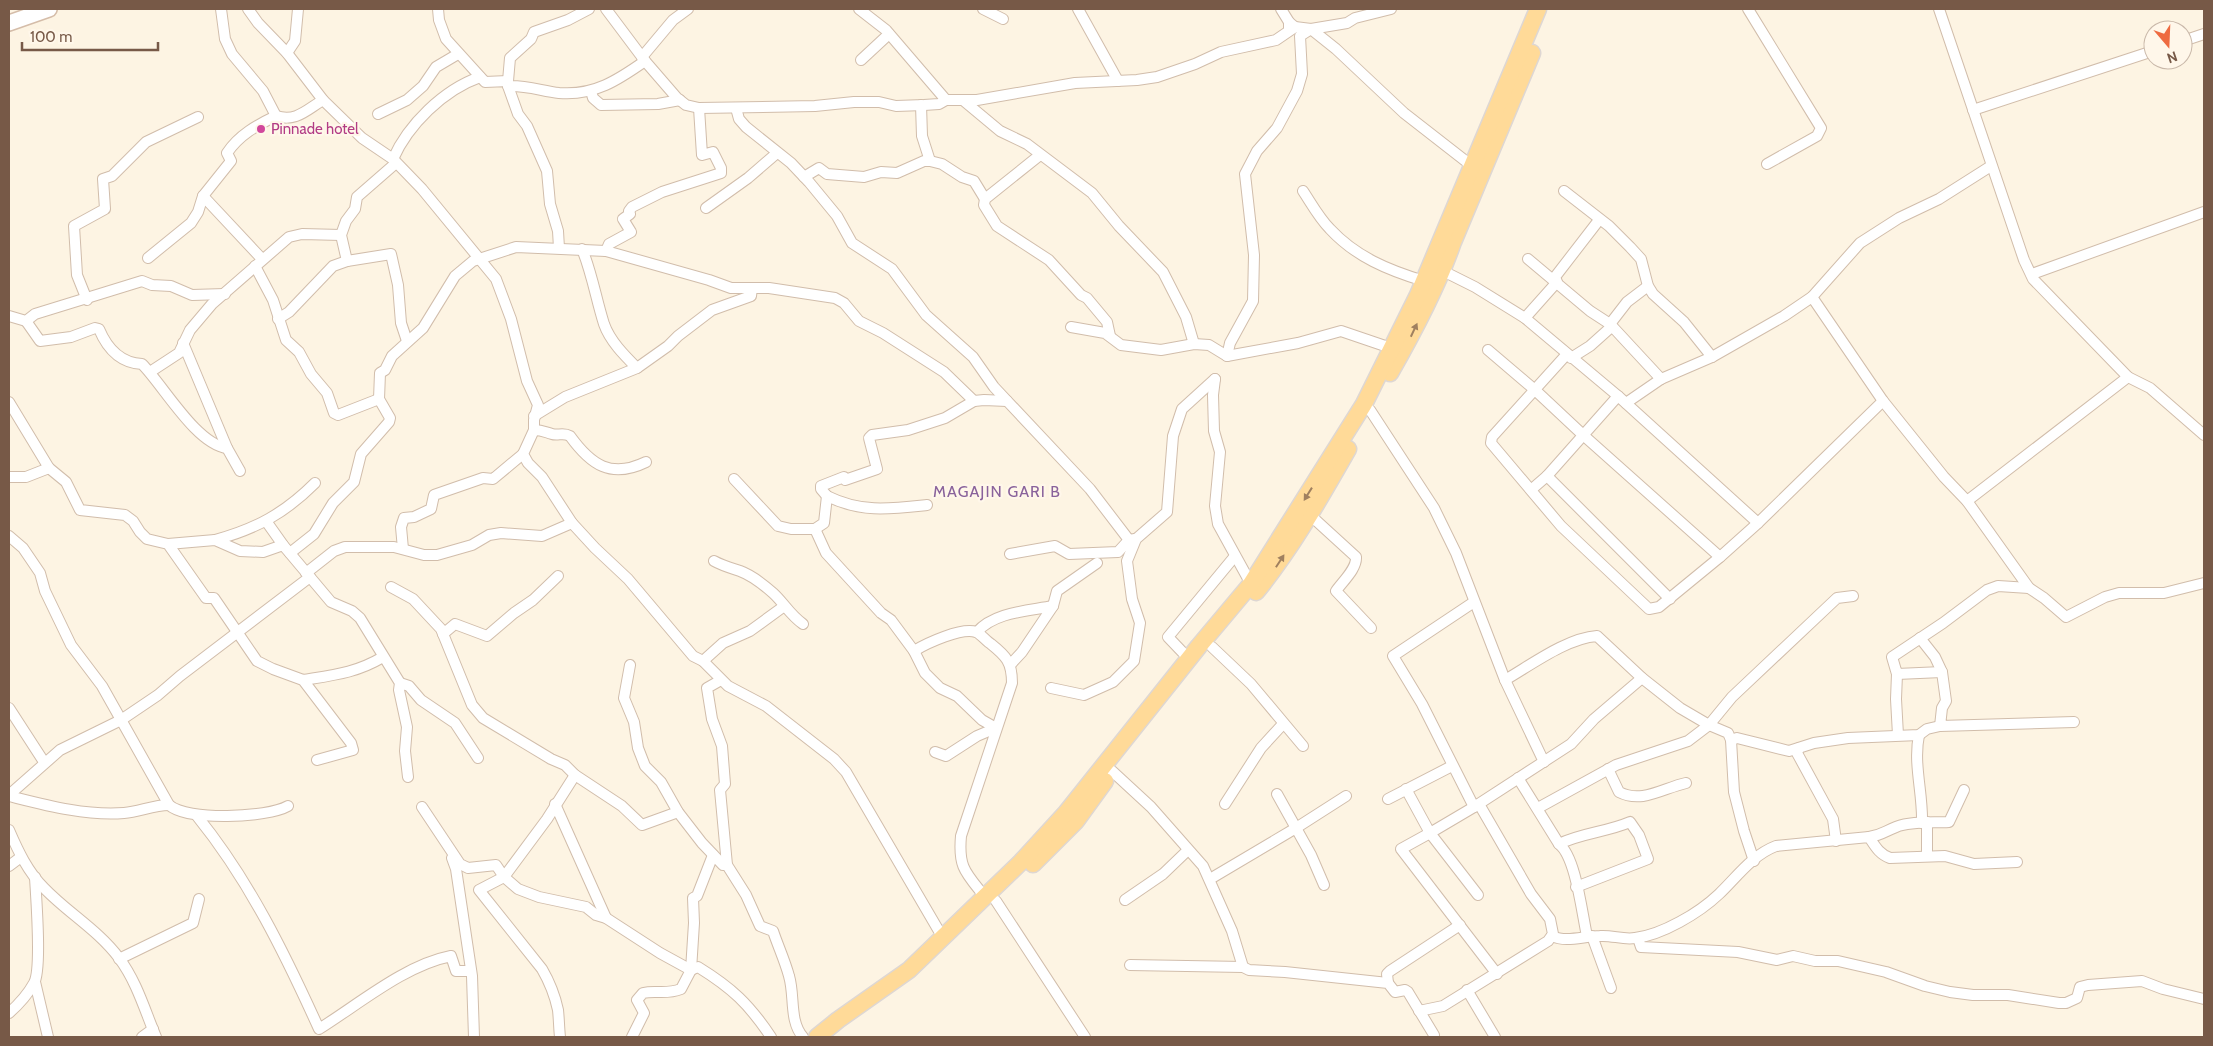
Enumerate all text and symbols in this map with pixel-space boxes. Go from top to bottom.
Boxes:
scale bar [22,20,159,52]
north arrow [2143,20,2193,70]
text: 100 m [30,28,72,46]
text: N [2165,47,2180,67]
place label: Pinnade hotel [271,120,359,138]
marker: Pinnade hotel [255,123,267,135]
one-way arrow [1410,323,1418,337]
district label: MAGAJIN GARI B [933,482,1061,501]
one-way arrow [1303,488,1312,501]
one-way arrow [1275,554,1285,568]

